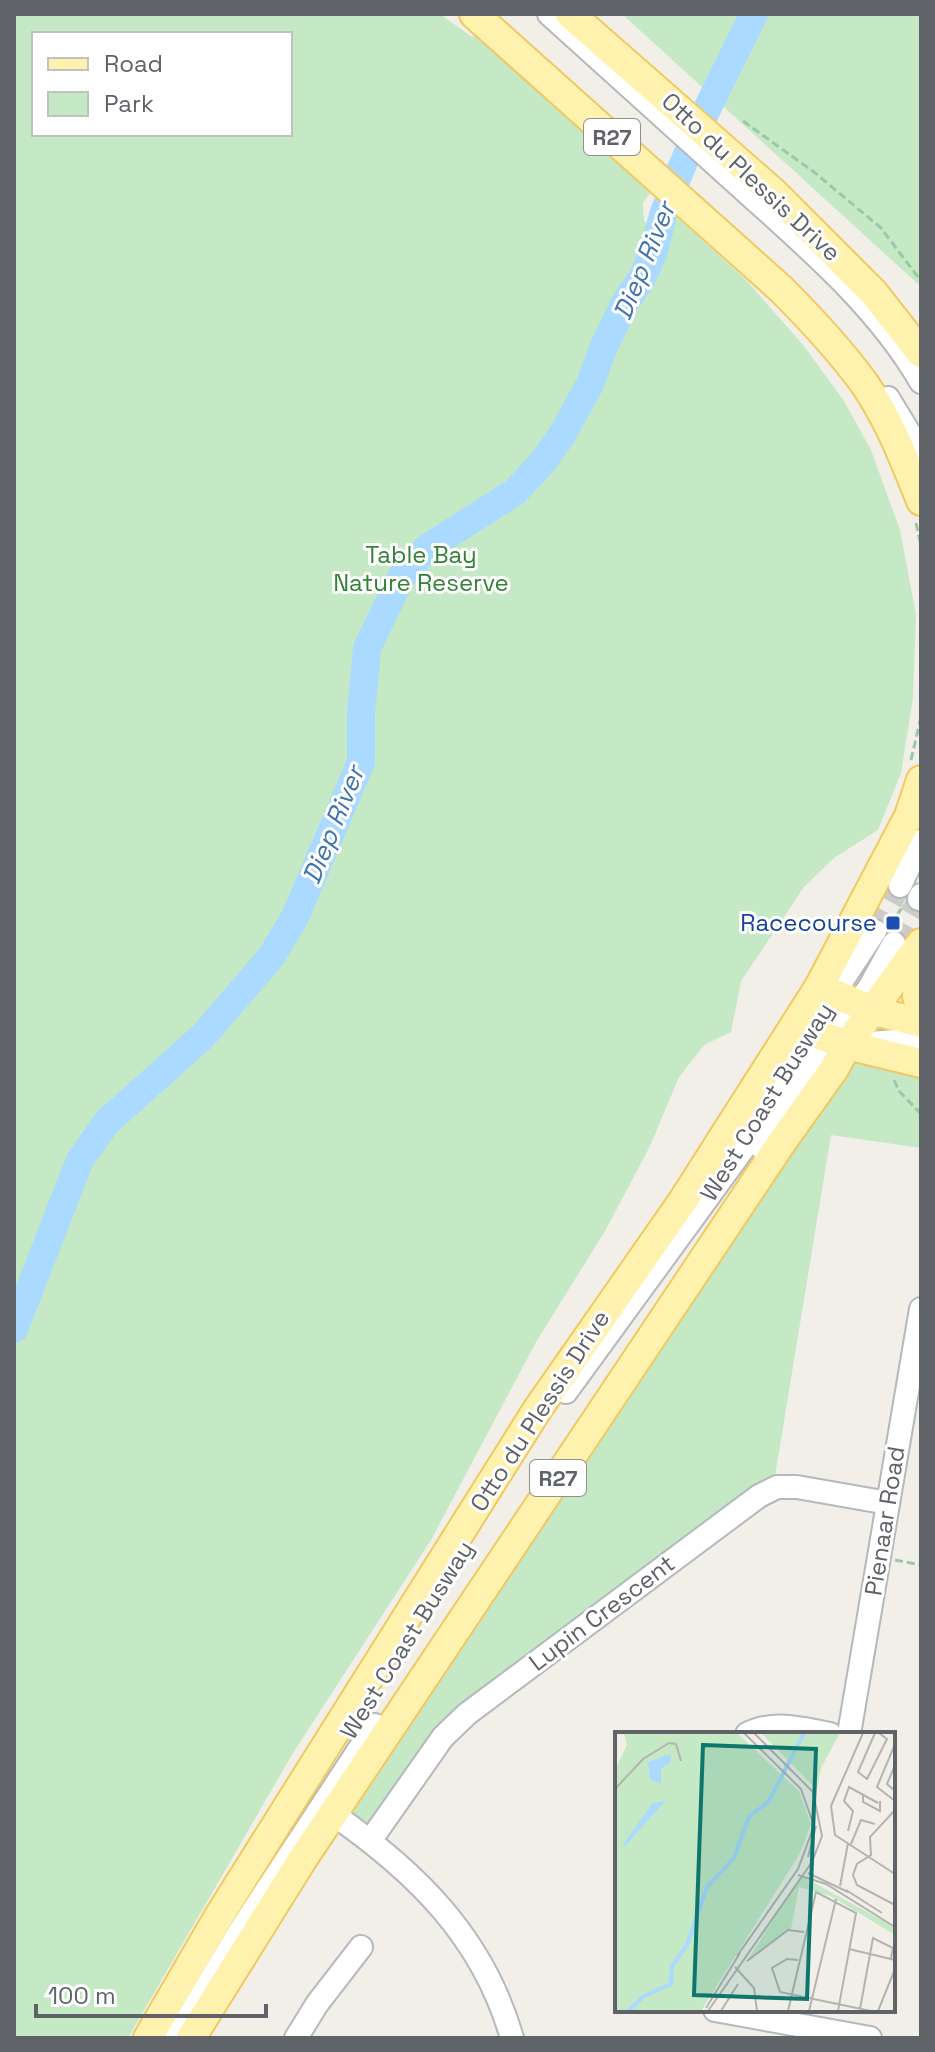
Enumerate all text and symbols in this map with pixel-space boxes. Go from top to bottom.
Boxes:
legend [32,32,292,136]
text: Road [104,48,163,79]
street label: Otto du Plessis Drive [655,85,848,268]
text: Park [104,88,154,119]
road number: R27 [584,119,640,155]
water label: Diep River [605,194,684,325]
park label: Table Bay Nature Reserve [333,539,509,598]
water label: Diep River [294,758,373,889]
place label: Racecourse [740,907,877,938]
marker: Racecourse [884,914,902,932]
street label: West Coast Busway [693,997,840,1207]
street label: Otto du Plessis Drive [463,1304,616,1517]
street label: Pienaar Road [857,1444,912,1598]
road number: R27 [530,1460,586,1496]
street label: West Coast Busway [333,1535,480,1745]
street label: Lupin Crescent [523,1548,681,1678]
inset map [615,1732,895,2012]
scale bar [36,1968,266,2018]
text: 100 m [48,1980,116,2011]

